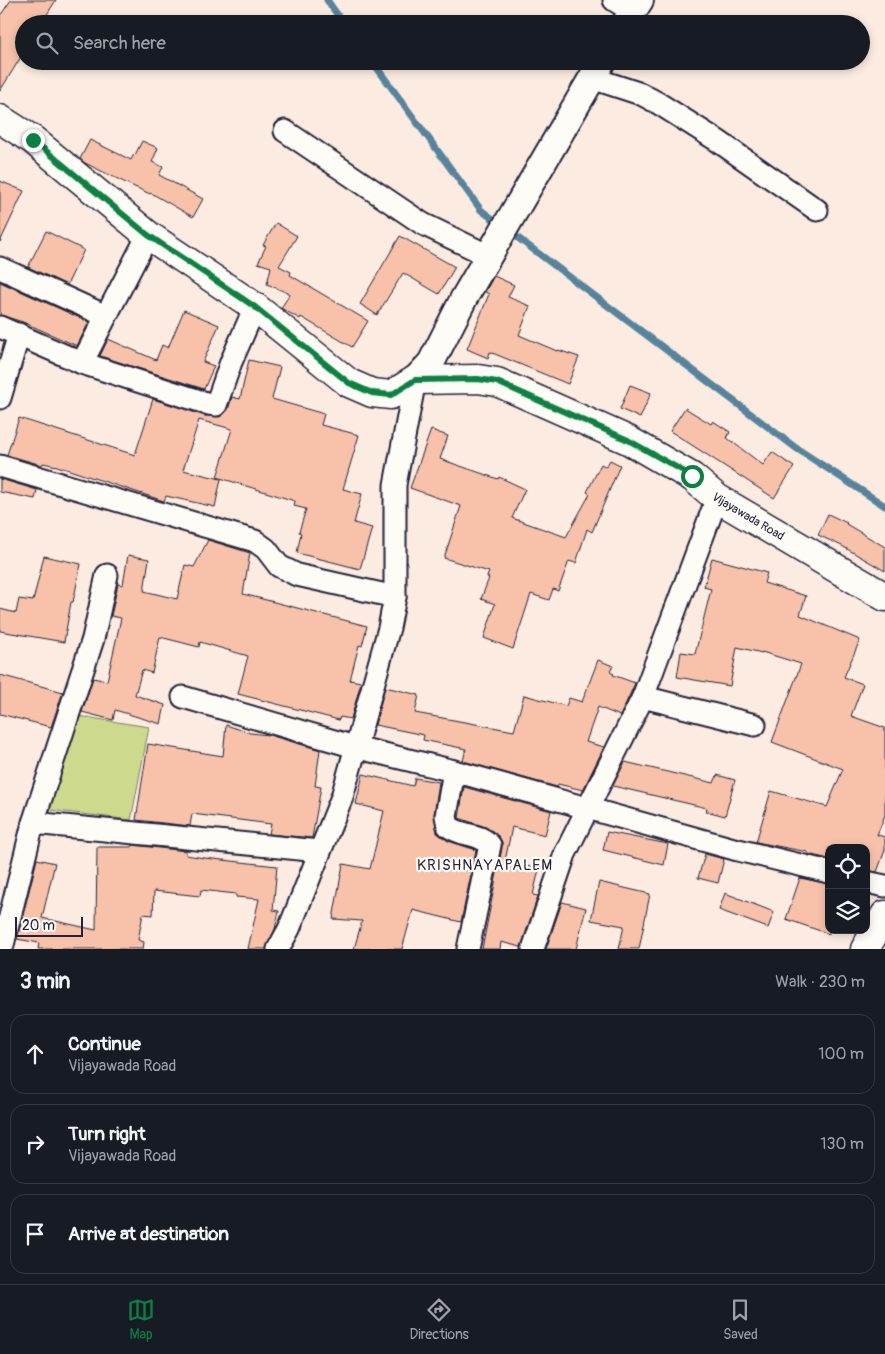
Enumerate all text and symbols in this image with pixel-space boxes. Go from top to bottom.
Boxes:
search box [15,15,870,70]
icon: search [33,29,61,57]
text: Search here [73,31,166,55]
route end [22,129,45,152]
route start [681,465,704,488]
street label: Vijayawada Road [709,490,787,544]
map controls [825,844,870,934]
button: locate [825,844,870,889]
district label: KRISHNAYAPALEM [417,856,553,875]
button: layers [825,889,870,934]
scale bar [15,914,82,937]
text: 20 m [22,917,55,934]
text: 3 min [20,968,70,995]
text: Walk · 230 m [775,972,865,992]
text: Continue [68,1032,141,1056]
icon: ahead [21,1040,49,1068]
text: 100 m [818,1044,864,1064]
text: Vijayawada Road [68,1056,176,1076]
text: Turn right [68,1122,146,1146]
icon: right [21,1130,49,1158]
text: 130 m [820,1134,864,1154]
text: Vijayawada Road [68,1146,176,1166]
icon: arrive [21,1220,49,1248]
text: Arrive at destination [68,1222,229,1246]
tab: Map [127,1296,155,1343]
tab: Directions [409,1296,469,1343]
tab: Saved [723,1296,758,1343]

